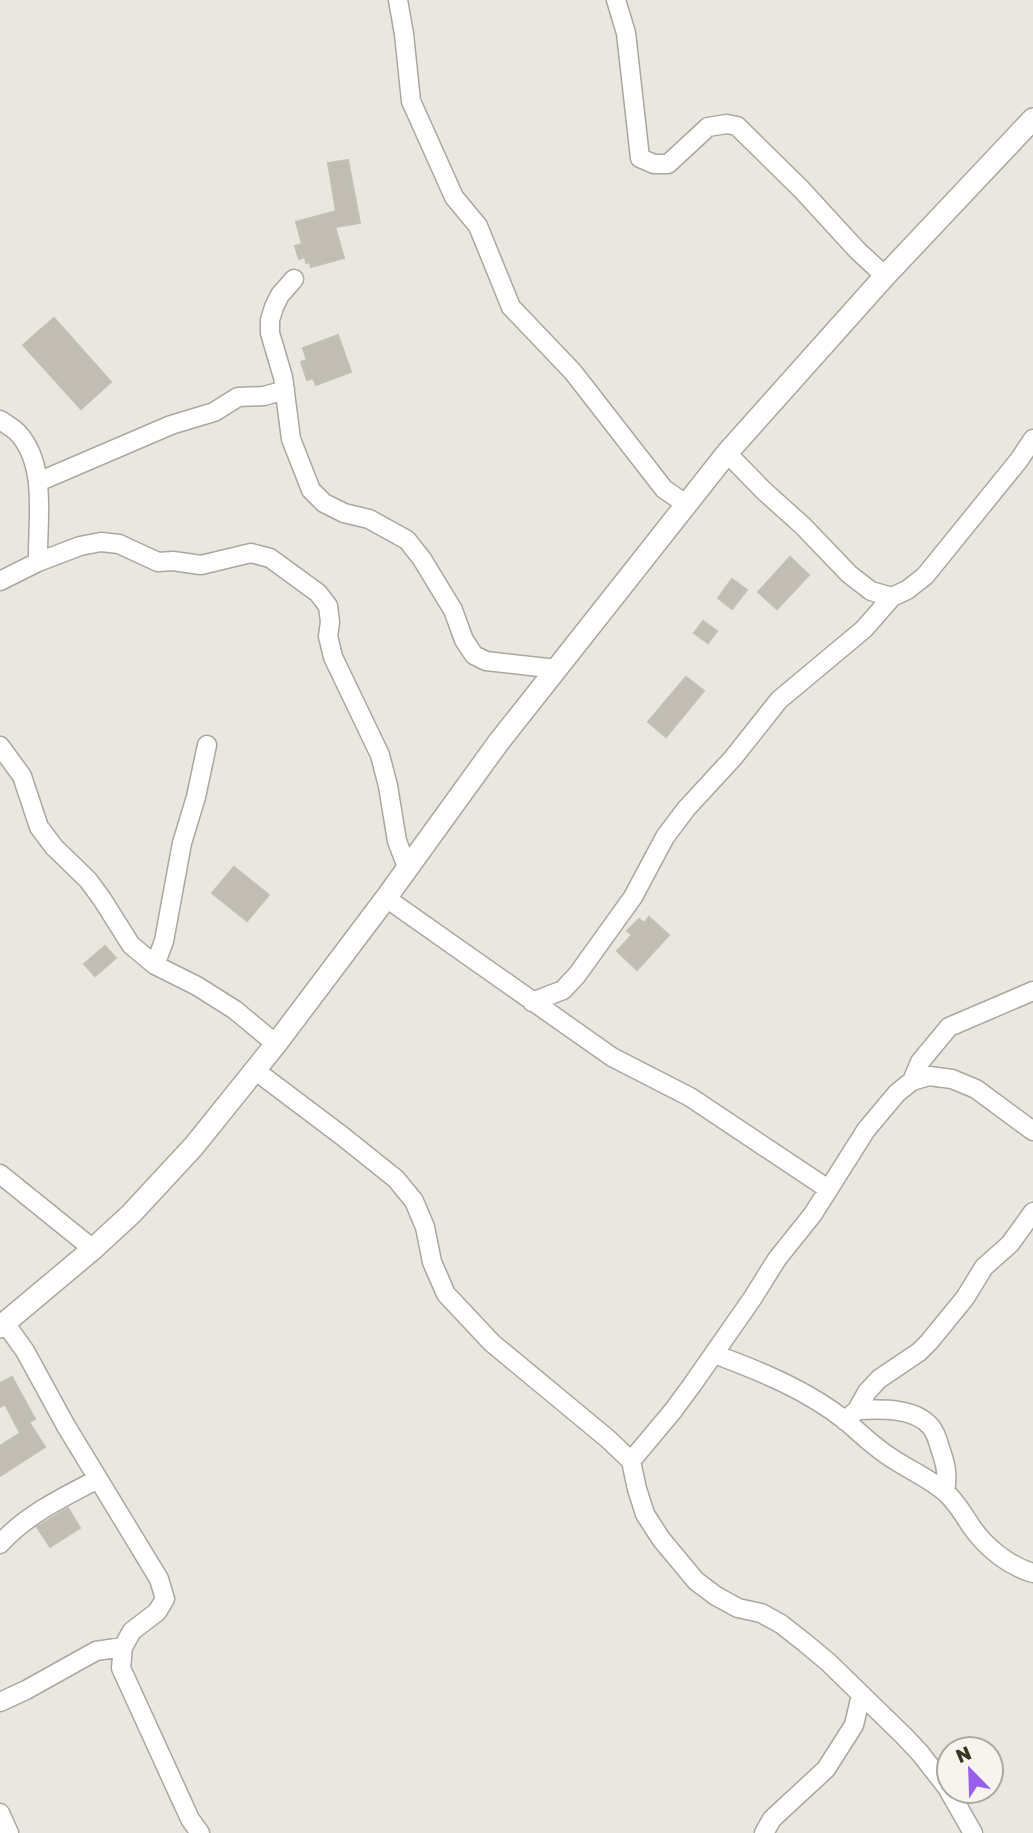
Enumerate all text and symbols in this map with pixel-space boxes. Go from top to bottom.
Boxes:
north arrow [935,1735,1005,1805]
text: N [952,1740,974,1767]

